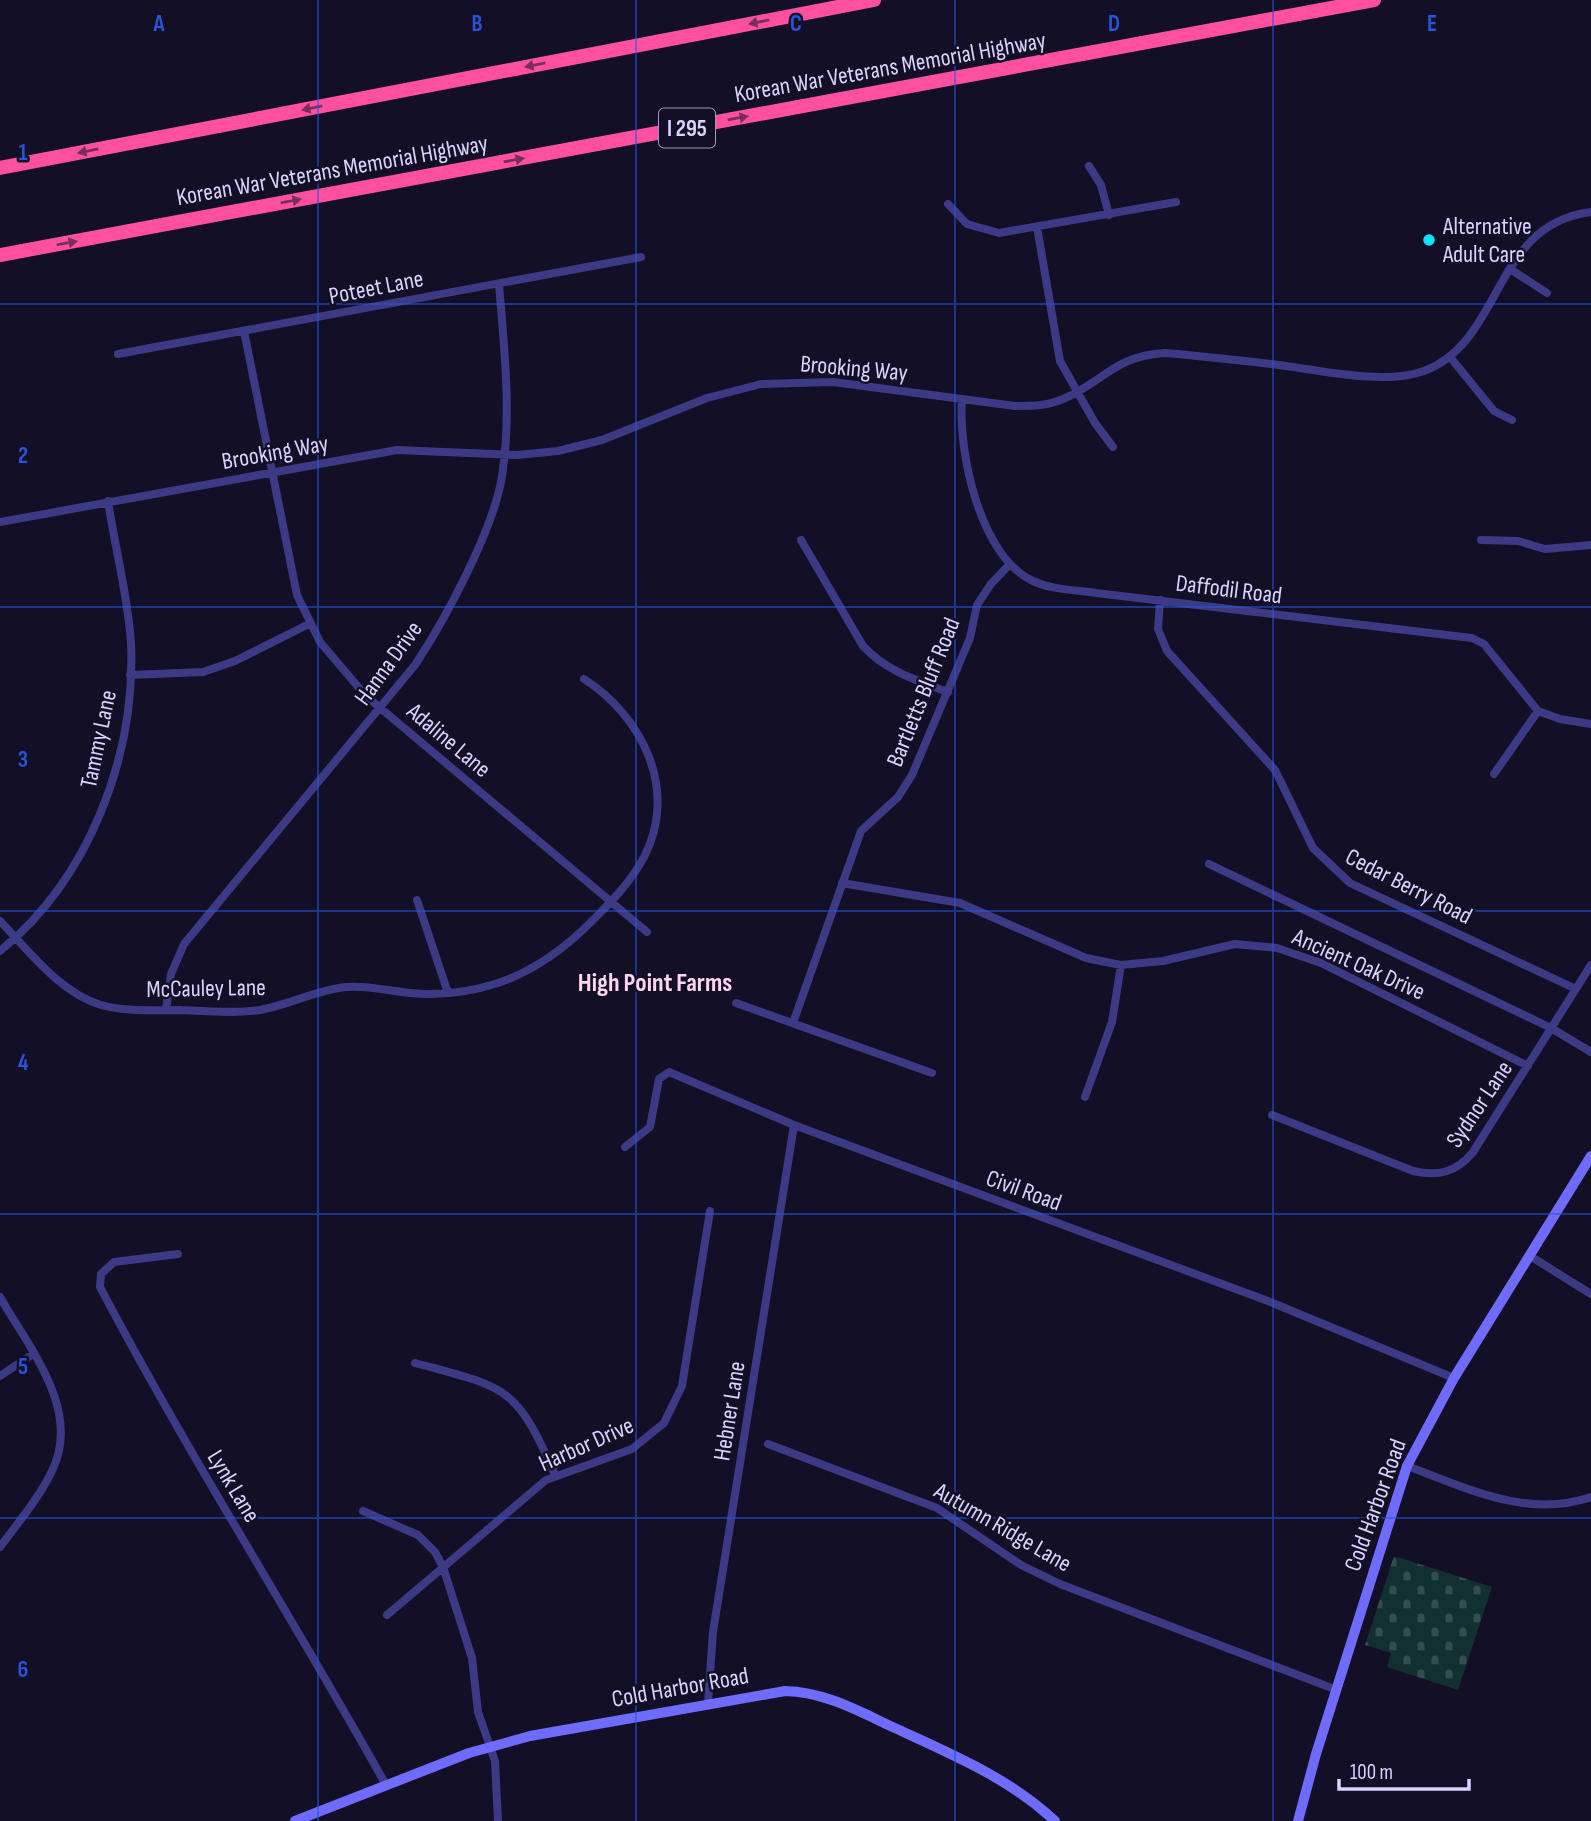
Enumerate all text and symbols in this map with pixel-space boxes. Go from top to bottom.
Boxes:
text: A [153,10,166,38]
text: B [472,10,483,38]
text: C [790,10,802,38]
text: D [1108,10,1120,38]
text: E [1427,10,1437,38]
one-way arrow [747,17,769,28]
street label: Korean War Veterans Memorial Highway [732,26,1048,109]
one-way arrow [524,60,546,71]
one-way arrow [301,103,323,114]
road number: I 295 [659,108,715,148]
one-way arrow [727,113,749,124]
street label: Korean War Veterans Memorial Highway [174,129,490,212]
text: 1 [18,139,28,167]
one-way arrow [77,145,99,156]
one-way arrow [504,154,526,165]
one-way arrow [280,195,302,206]
place label: Alternative Adult Care [1442,212,1532,269]
marker: Alternative Adult Care [1421,232,1437,248]
one-way arrow [56,237,78,248]
street label: Poteet Lane [326,264,426,311]
street label: Brooking Way [799,349,909,388]
street label: Brooking Way [220,429,331,476]
text: 2 [18,442,28,470]
street label: Daffodil Road [1174,569,1284,610]
street label: Bartletts Bluff Road [880,613,967,771]
street label: Hanna Drive [348,616,429,711]
street label: Tammy Lane [74,688,123,791]
street label: Adaline Lane [400,696,496,784]
text: 3 [18,746,28,774]
street label: Cedar Berry Road [1341,842,1477,931]
street label: Ancient Oak Drive [1287,922,1430,1007]
district label: High Point Farms [578,968,732,999]
street label: McCauley Lane [146,973,266,1004]
text: 4 [18,1049,29,1077]
street label: Sydnor Lane [1440,1055,1519,1153]
street label: Civil Road [982,1163,1065,1217]
text: 5 [18,1353,28,1381]
street label: Hebner Lane [707,1359,752,1463]
street label: Harbor Drive [534,1411,638,1478]
street label: Cold Harbor Road [1338,1435,1413,1575]
street label: Lynk Lane [201,1445,266,1528]
street label: Autumn Ridge Lane [928,1476,1077,1578]
text: 6 [18,1656,28,1684]
street label: Cold Harbor Road [609,1661,751,1714]
scale bar [1339,1748,1468,1792]
text: 100 m [1350,1760,1393,1785]

